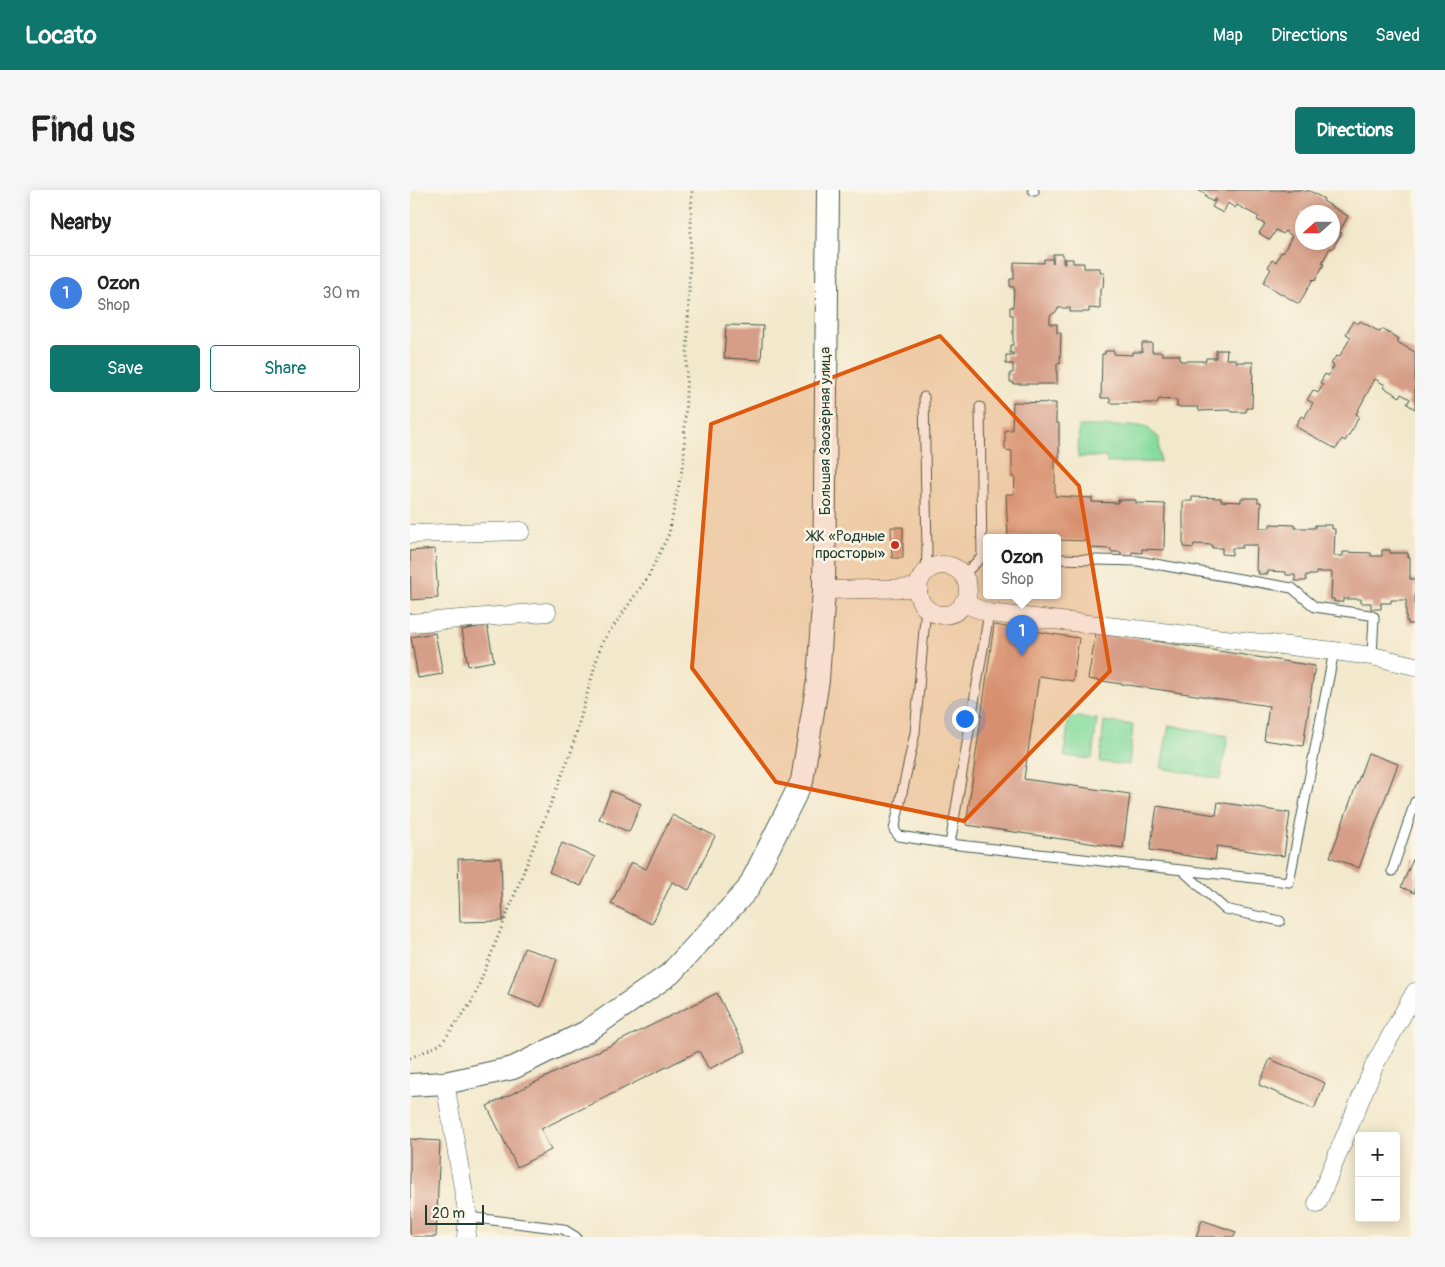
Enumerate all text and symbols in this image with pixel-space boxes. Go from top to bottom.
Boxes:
text: Locato [25,21,97,50]
text: Map [1213,24,1243,47]
text: Directions [1271,24,1347,47]
text: Saved [1375,24,1420,47]
button: Directions [1295,107,1415,154]
text: Find us [30,108,135,152]
north arrow [1295,205,1340,250]
text: Nearby [50,209,111,236]
text: Ozon [97,271,140,295]
text: 1 [63,283,69,303]
text: 30 m [322,283,360,303]
text: Shop [97,295,130,315]
button: Save [50,345,200,392]
button: Share [210,345,360,392]
street label: Большая Заозёрная улица [816,347,835,515]
place label: ЖК «Родные просторы» [806,527,886,563]
popup [983,534,1061,599]
marker: ЖК «Родные просторы» [889,539,901,551]
text: Ozon [1001,545,1043,569]
text: Shop [1001,569,1034,589]
pin: 1 [1006,615,1038,656]
your location [952,706,978,732]
map controls [1355,1132,1400,1222]
button: + [1355,1132,1400,1177]
button: − [1355,1177,1400,1222]
scale bar [425,1202,484,1225]
text: 20 m [432,1205,465,1222]

